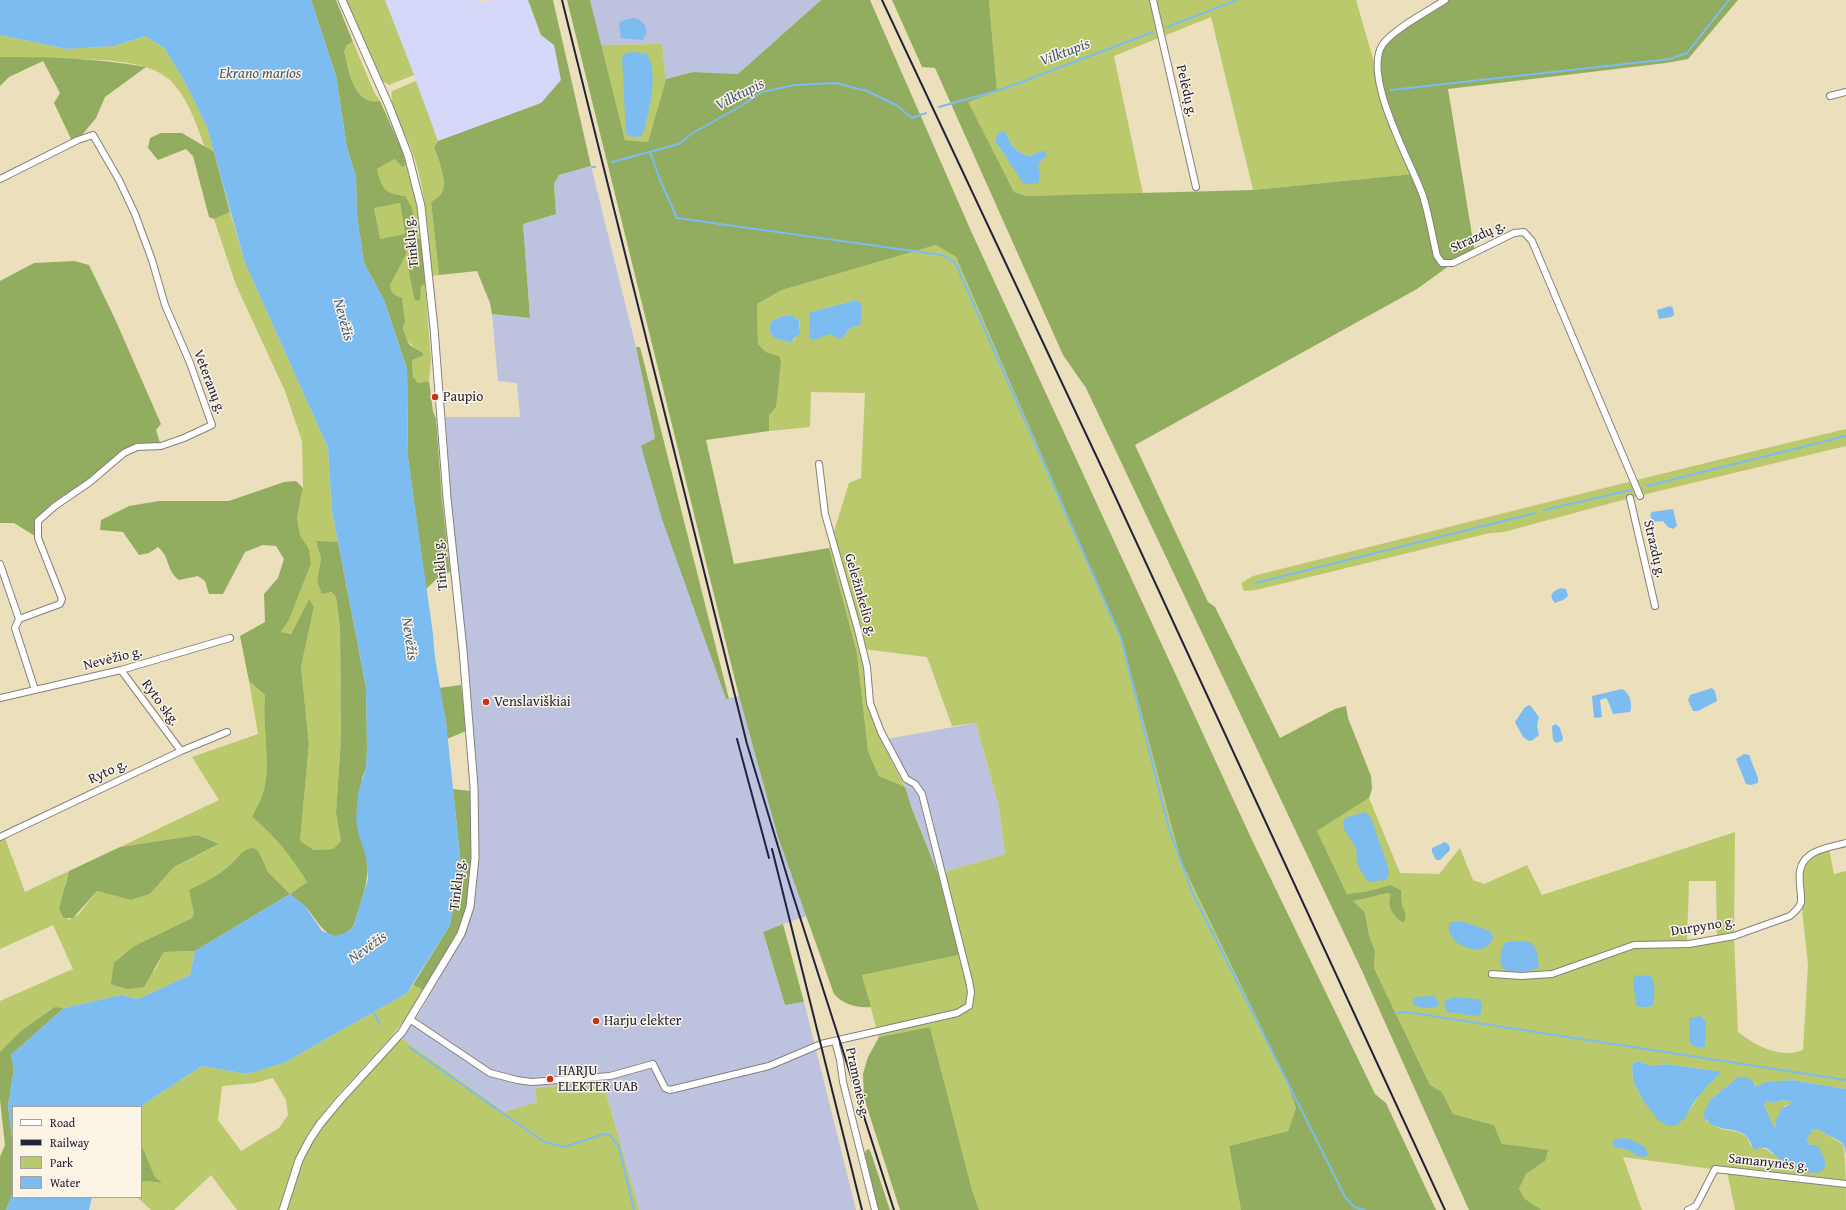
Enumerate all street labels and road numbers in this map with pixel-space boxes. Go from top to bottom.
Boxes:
street label: Pelėdų g. [1172,63,1200,119]
street label: Tinklų g. [401,215,423,269]
street label: Strazdų g. [1448,217,1508,257]
street label: Veteranų g. [189,347,229,417]
street label: Strazdų g. [1639,519,1669,579]
street label: Tinklų g. [430,538,452,592]
street label: Geležinkelio g. [840,552,880,638]
street label: Nevėžio g. [82,644,144,674]
street label: Ryto skg. [138,677,182,729]
street label: Ryto g. [86,756,130,788]
street label: Tinklų g. [447,858,469,912]
street label: Durpyno g. [1670,914,1736,940]
street label: Pramonės g. [841,1046,873,1120]
street label: Samanynės g. [1727,1150,1809,1176]

